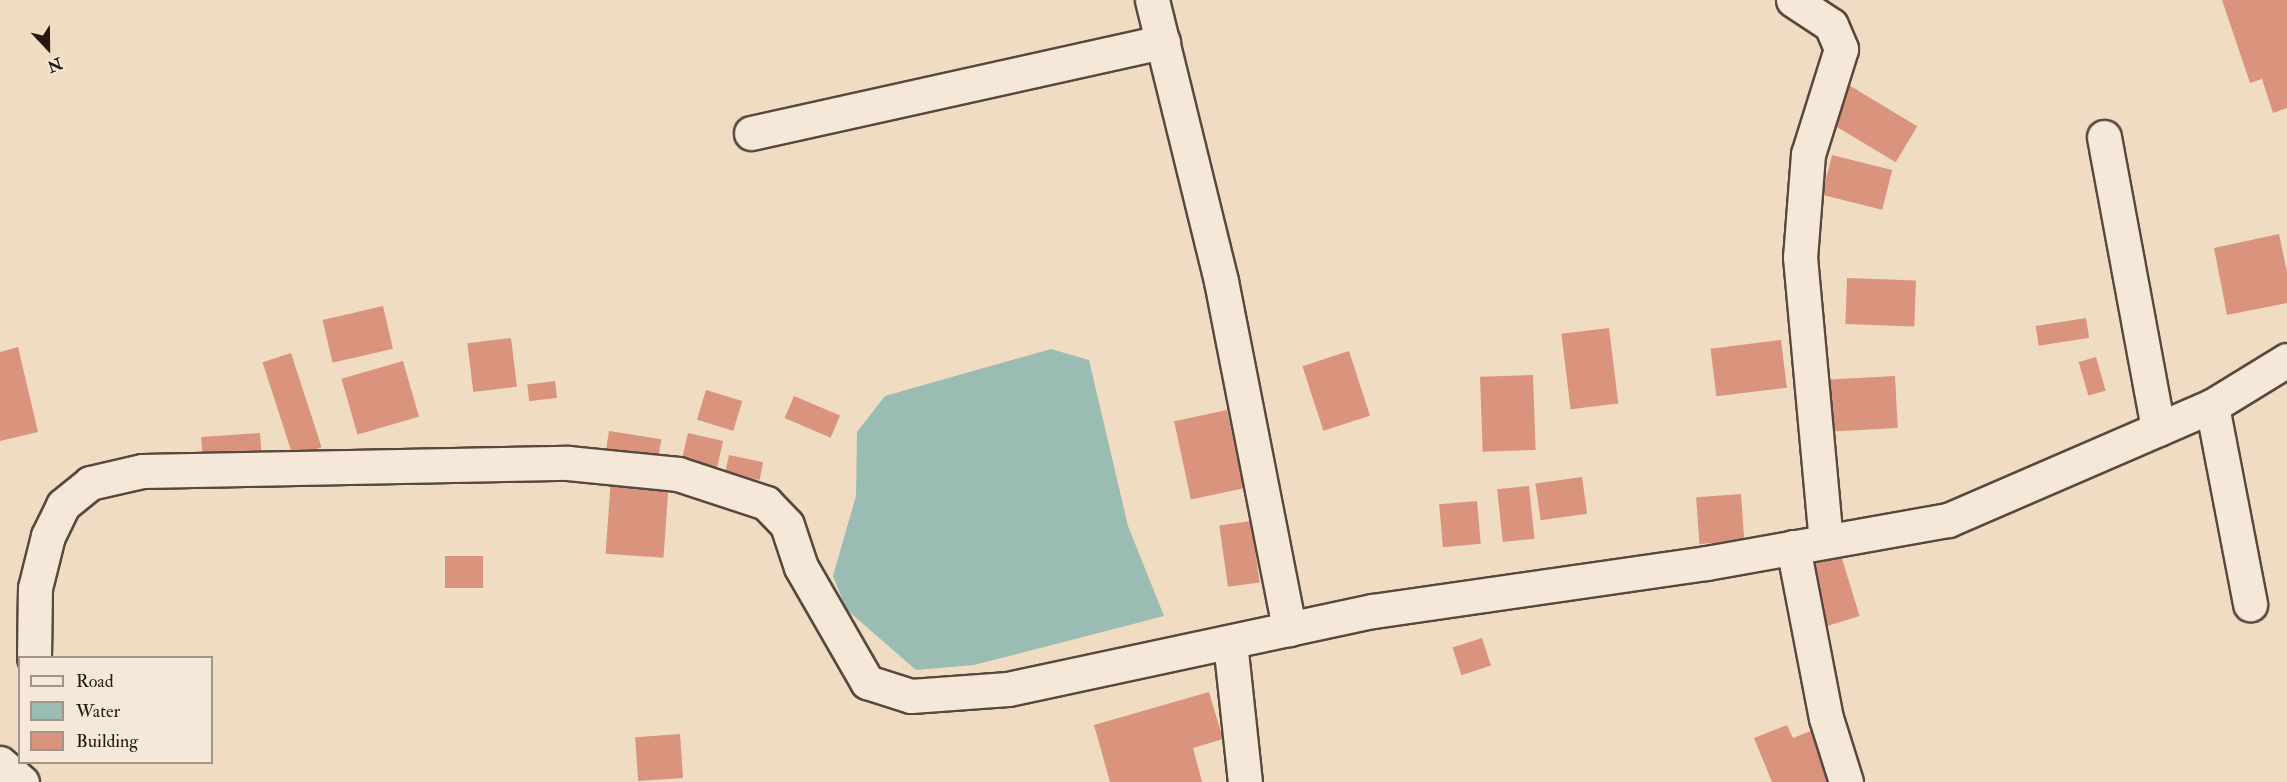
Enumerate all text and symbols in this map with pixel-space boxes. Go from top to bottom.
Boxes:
north arrow [18,18,78,78]
text: N [44,53,65,77]
legend [18,656,213,764]
text: Road [76,670,114,693]
text: Water [76,700,120,723]
text: Building [76,730,138,753]

